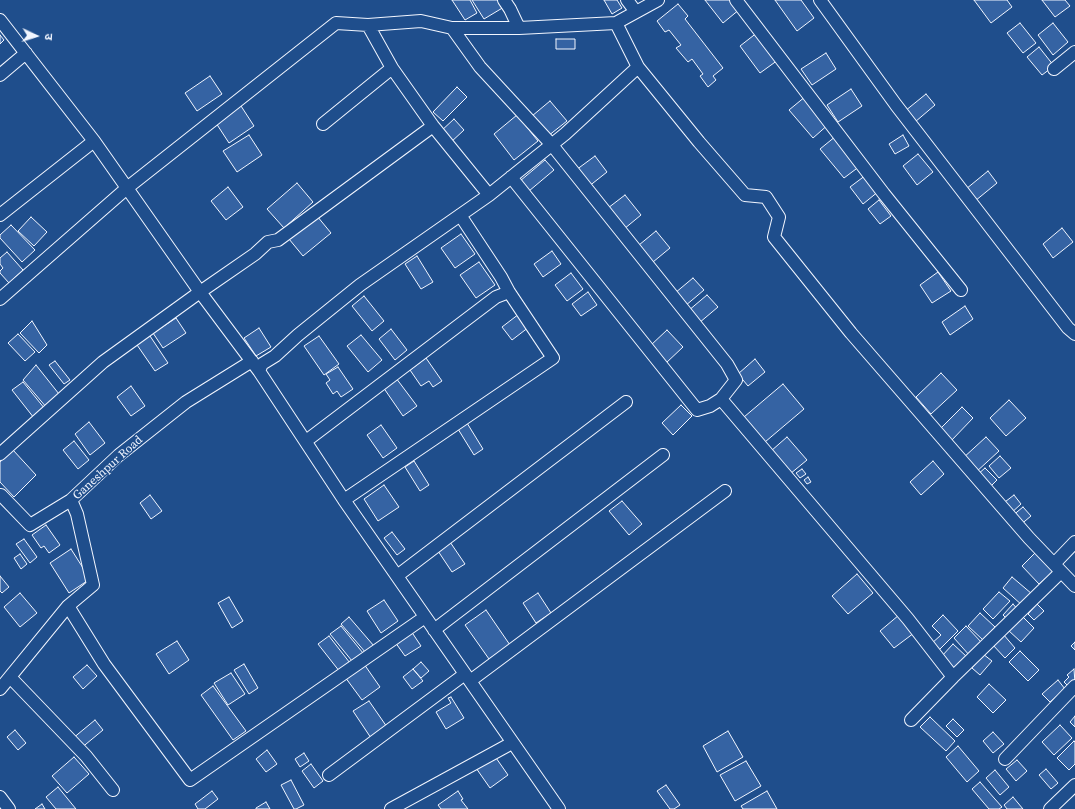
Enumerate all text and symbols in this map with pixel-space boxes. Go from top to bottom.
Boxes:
north arrow [16,16,56,56]
text: उ [41,33,56,41]
street label: Ganeshpur Road [70,433,146,503]

